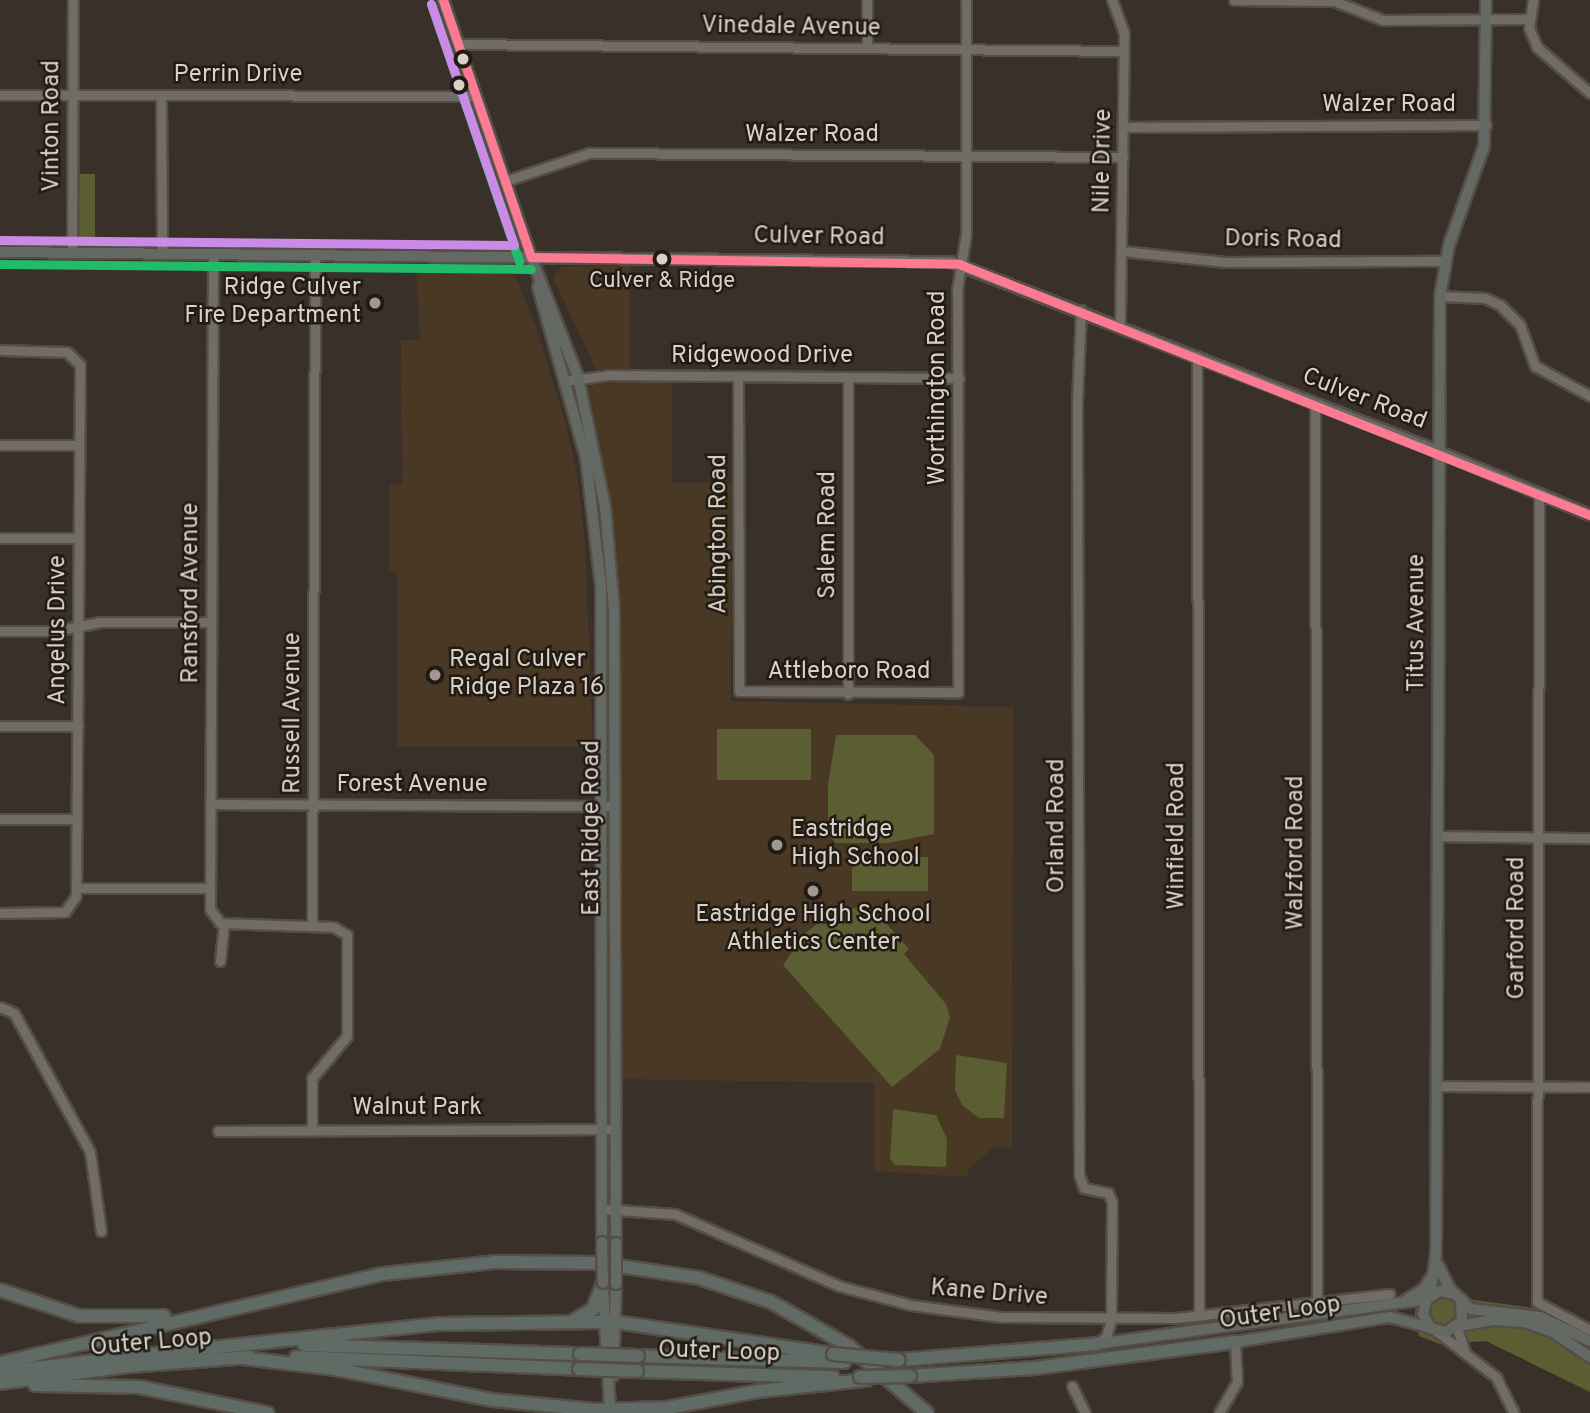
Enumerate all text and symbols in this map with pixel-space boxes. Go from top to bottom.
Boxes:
street label: Vinedale Avenue [701,12,881,44]
unlabelled marker [456,52,470,66]
street label: Vinton Road [39,60,67,192]
street label: Perrin Drive [174,62,302,90]
unlabelled marker [452,78,466,92]
street label: Walzer Road [1322,92,1456,120]
street label: Nile Drive [1089,108,1119,214]
street label: Walzer Road [745,122,879,150]
street label: Culver Road [753,222,885,254]
street label: Doris Road [1224,226,1342,256]
marker: Culver & Ridge [655,252,669,266]
place label: Culver & Ridge [589,269,735,295]
place label: Ridge Culver Fire Department [184,275,361,331]
street label: Worthington Road [925,290,953,486]
marker: Ridge Culver Fire Department [367,295,383,311]
street label: Ridgewood Drive [671,343,853,371]
street label: Culver Road [1298,363,1430,437]
street label: Abington Road [706,454,734,614]
street label: Salem Road [815,471,843,599]
street label: Ransford Avenue [178,502,206,684]
street label: Titus Avenue [1404,553,1432,693]
street label: Angelus Drive [45,555,73,705]
street label: Russell Avenue [280,632,308,794]
place label: Regal Culver Ridge Plaza 16 [449,647,604,703]
street label: Attleboro Road [768,659,930,687]
marker: Regal Culver Ridge Plaza 16 [427,667,443,683]
street label: East Ridge Road [579,740,607,916]
street label: Orland Road [1044,759,1072,893]
street label: Winfield Road [1164,762,1192,910]
street label: Forest Avenue [336,772,488,800]
street label: Walzford Road [1283,776,1311,930]
place label: Eastridge High School [791,817,920,873]
marker: Eastridge High School [769,837,785,853]
street label: Garford Road [1504,856,1532,1000]
marker: Eastridge High School Athletics Center [805,883,821,899]
place label: Eastridge High School Athletics Center [695,902,931,958]
street label: Walnut Park [352,1095,482,1123]
street label: Kane Drive [929,1275,1049,1313]
street label: Outer Loop [1218,1291,1342,1337]
street label: Outer Loop [89,1324,213,1364]
street label: Outer Loop [658,1336,780,1370]

